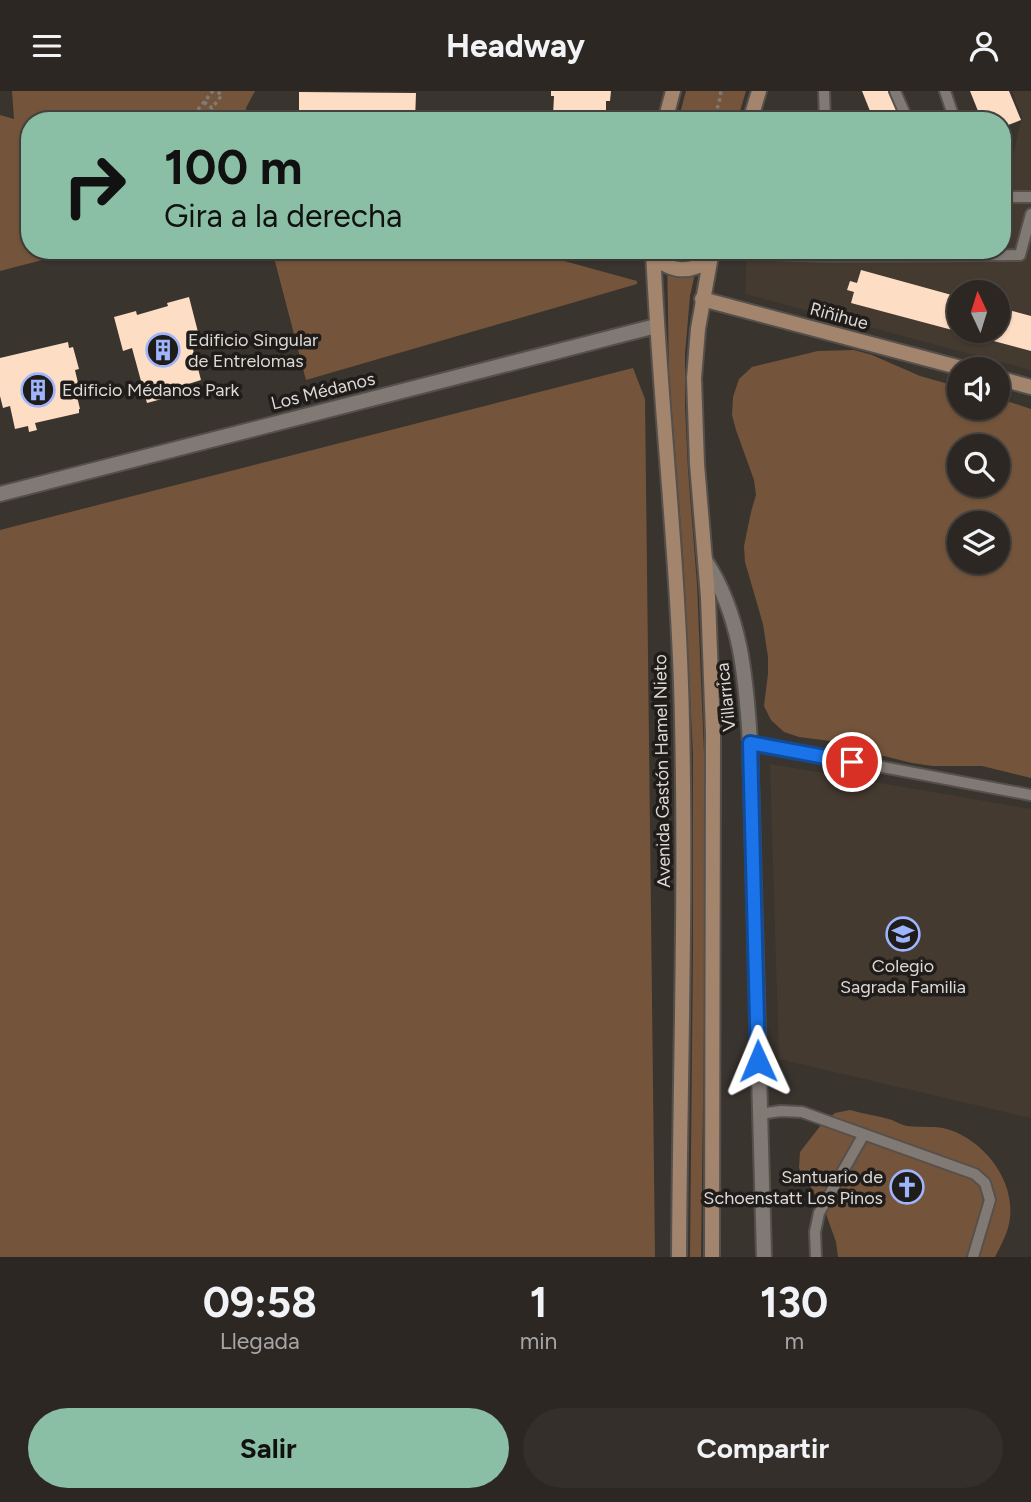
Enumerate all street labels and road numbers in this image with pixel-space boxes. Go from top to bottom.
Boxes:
street label: Riñihue [807,298,871,334]
street label: Los Médanos [269,367,377,415]
street label: Avenida Gastón Hamel Nieto [649,654,675,888]
street label: Villarrica [711,662,741,732]

